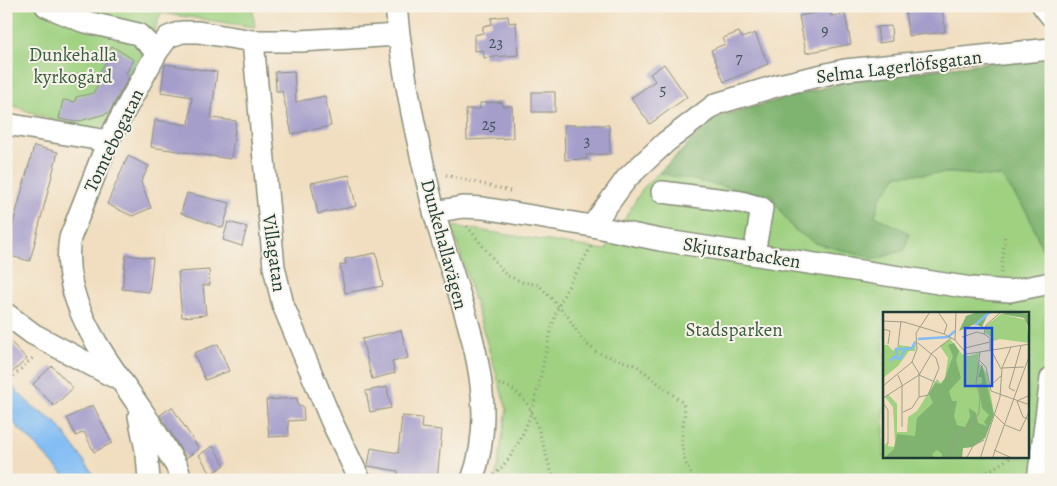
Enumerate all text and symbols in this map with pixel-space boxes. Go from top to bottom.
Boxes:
house number: 9 [821,20,829,42]
house number: 23 [489,32,503,54]
park label: Dunkehalla kyrkogård [29,42,118,90]
street label: Selma Lagerlöfsgatan [815,44,983,90]
house number: 7 [736,47,743,69]
house number: 5 [660,79,667,101]
street label: Tomtebogatan [78,84,150,196]
house number: 25 [482,114,496,136]
house number: 3 [584,130,590,152]
street label: Dunkehallavägen [414,176,474,312]
street label: Villagatan [256,212,292,294]
street label: Skjutsarbacken [681,231,803,275]
inset map [883,312,1030,458]
park label: Stadsparken [685,317,783,343]

